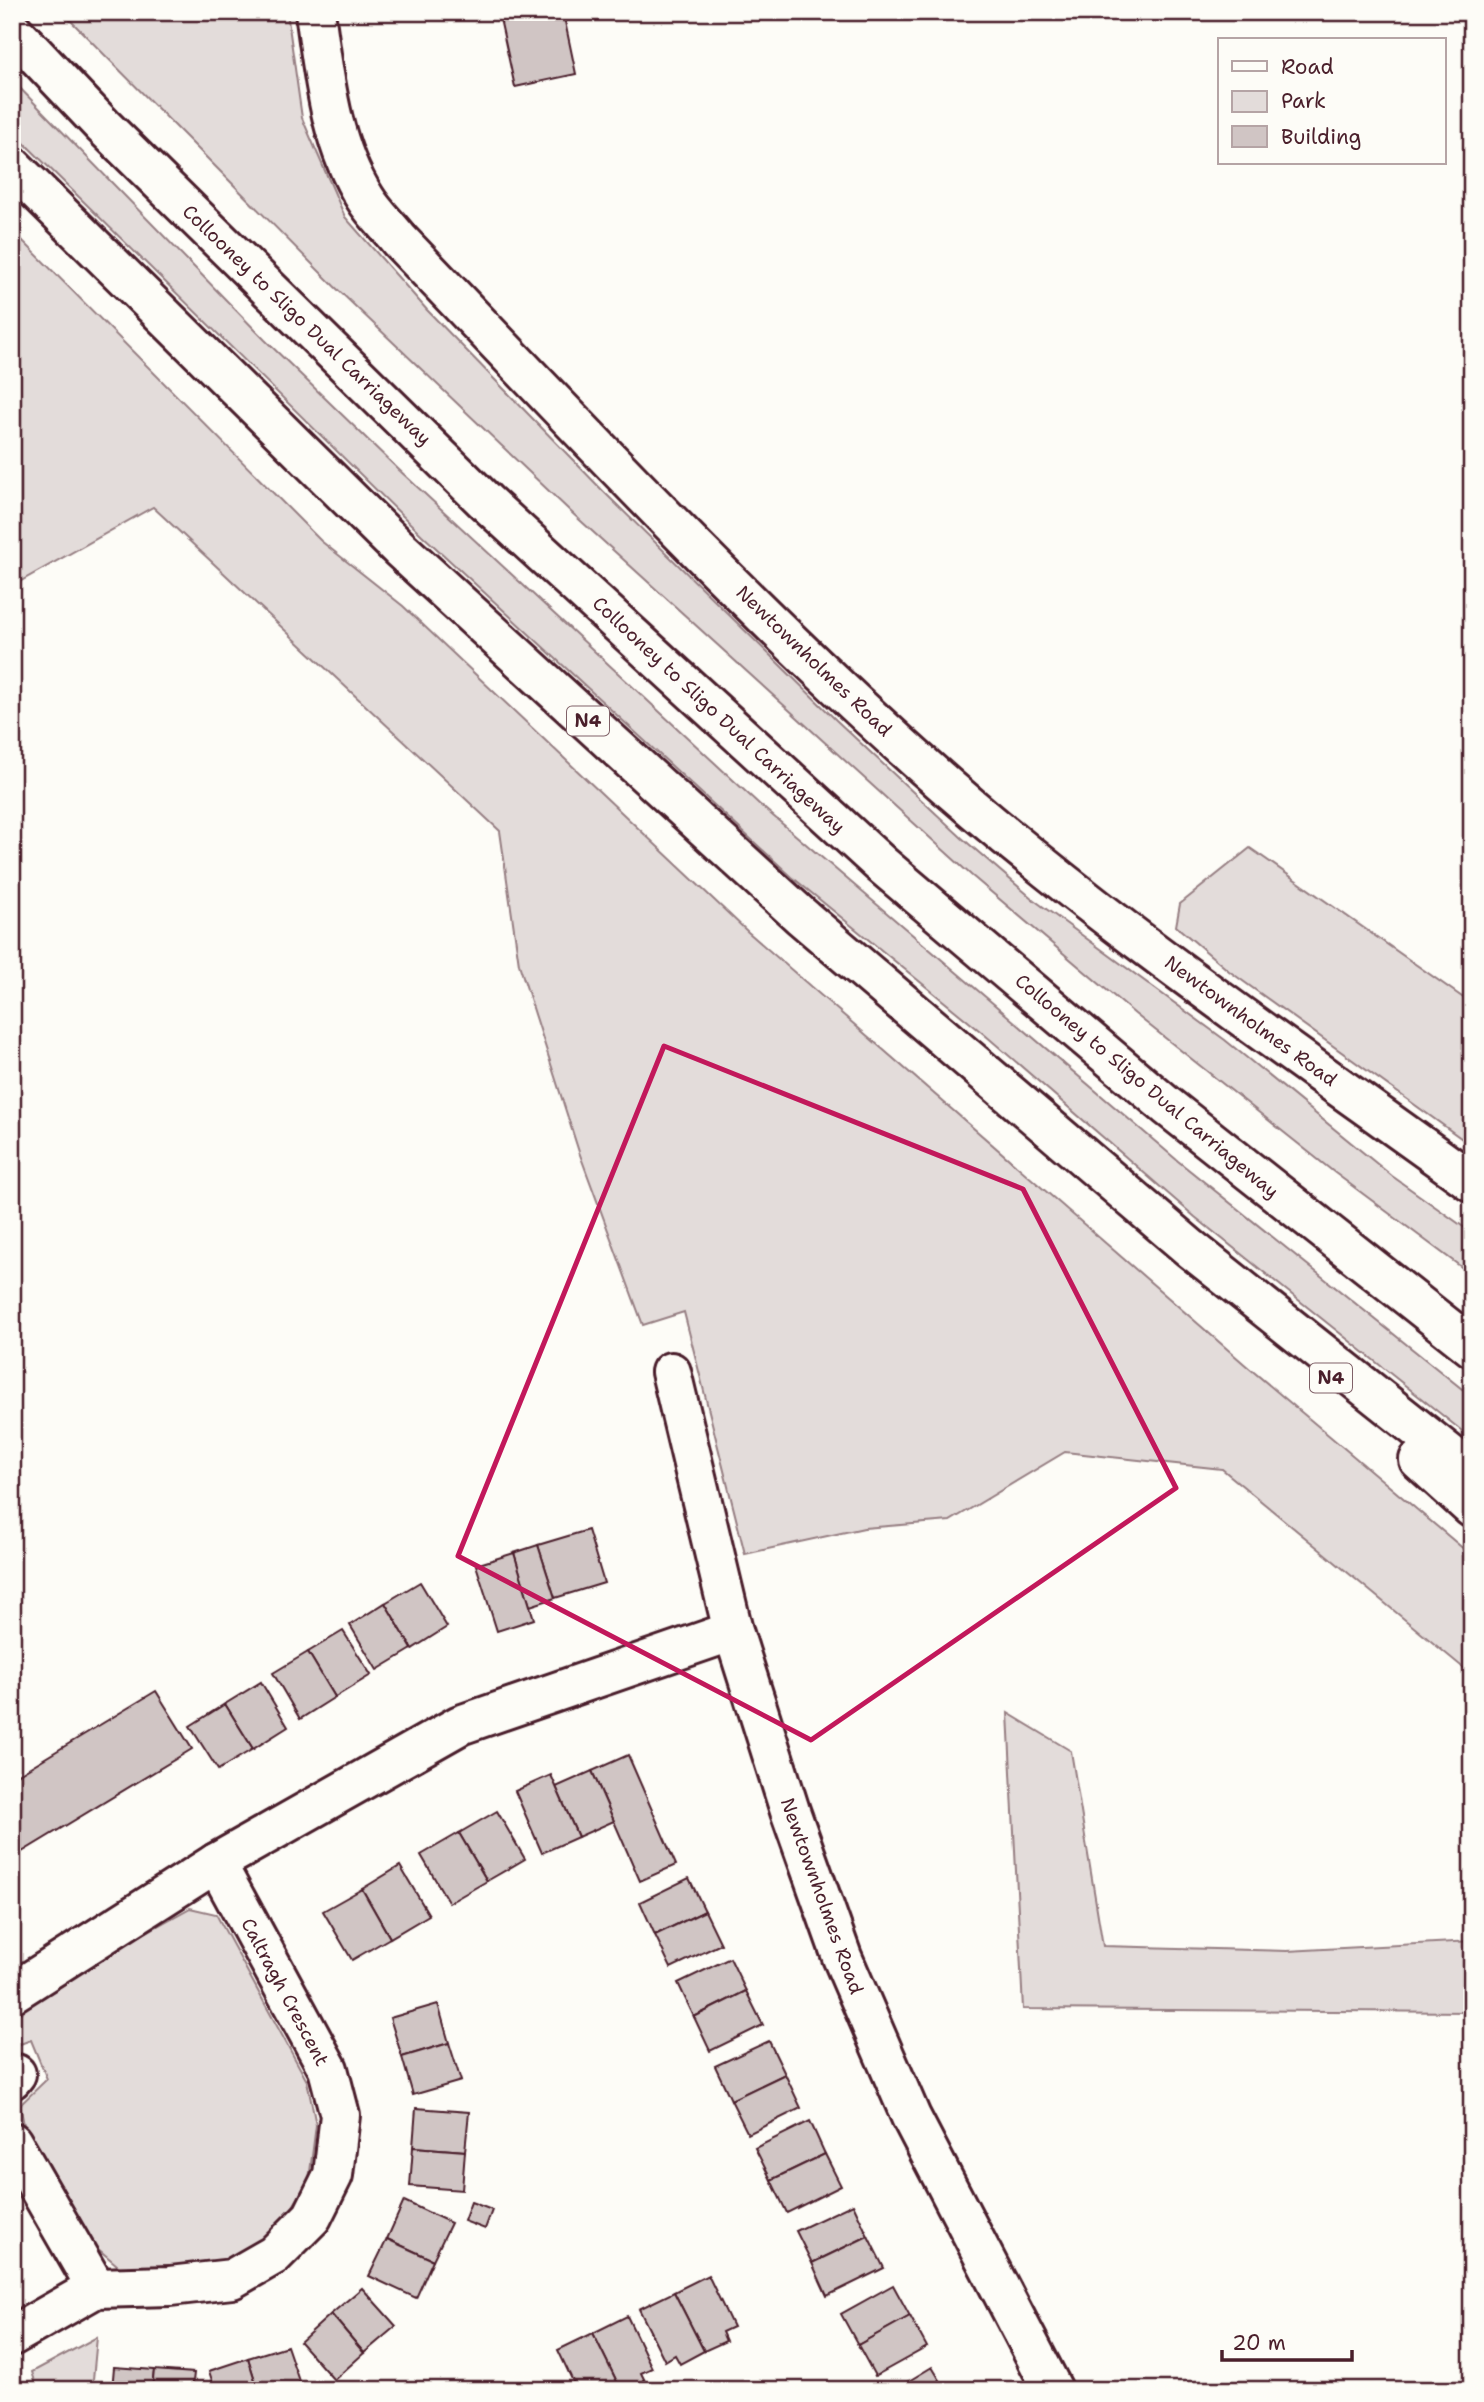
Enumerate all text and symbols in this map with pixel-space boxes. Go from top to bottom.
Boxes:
legend [1218,38,1446,164]
text: Road [1281,53,1334,81]
text: Park [1281,87,1326,115]
text: Building [1281,123,1361,151]
street label: Collooney to Sligo Dual Carriageway [177,199,437,451]
street label: Newtownholmes Road [731,580,897,742]
street label: Collooney to Sligo Dual Carriageway [587,591,851,839]
road number: N4 [567,706,609,736]
street label: Newtownholmes Road [1160,950,1342,1092]
street label: Collooney to Sligo Dual Carriageway [1010,968,1284,1204]
road number: N4 [1310,1364,1352,1392]
street label: Newtownholmes Road [775,1794,869,1998]
street label: Caltragh Crescent [235,1914,335,2070]
scale bar [1222,2318,1351,2362]
text: 20 m [1232,2329,1286,2357]

